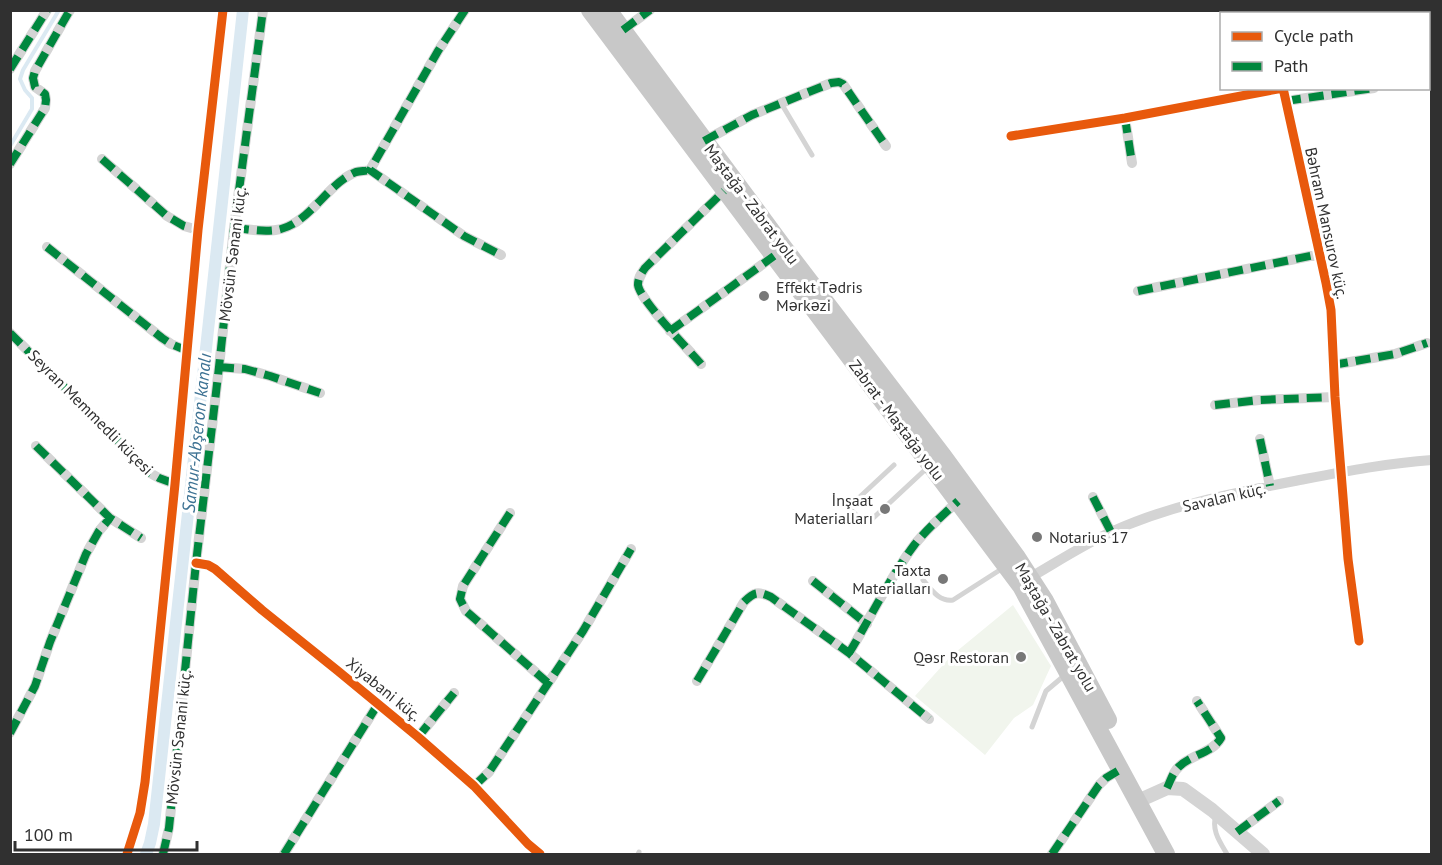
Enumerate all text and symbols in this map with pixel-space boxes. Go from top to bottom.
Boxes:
legend [1220,12,1430,90]
text: Cycle path [1274,24,1354,47]
text: Path [1274,54,1308,77]
street label: Maştağa - Zabrat yolu [700,140,804,268]
street label: Bəhram Mansurov küç. [1301,145,1353,301]
street label: Mövsün Sənani küç. [214,186,250,322]
place label: Effekt Tədris Mərkəzi [776,277,863,315]
marker: Effekt Tədris Mərkəzi [757,289,771,303]
street label: Seyran Memmedli küçesi [24,345,158,479]
water label: Samur-Abşeron kanalı [177,352,216,514]
street label: Zabrat - Maştağa yolu [845,356,949,484]
street label: Savalan küç. [1181,478,1267,516]
place label: İnşaat Materialları [794,490,874,528]
marker: İnşaat Materialları [878,502,892,516]
place label: Notarius 17 [1049,527,1129,547]
marker: Notarius 17 [1030,530,1044,544]
street label: Maştağa - Zabrat yolu [1011,559,1101,695]
place label: Taxta Materialları [852,560,931,598]
marker: Taxta Materialları [936,572,950,586]
place label: Qəsr Restoran [913,647,1009,667]
marker: Qəsr Restoran [1014,650,1028,664]
street label: Xiyabani küç. [343,653,425,725]
street label: Mövsün Sənani küç. [161,669,195,805]
scale bar [15,814,196,852]
text: 100 m [24,823,73,846]

